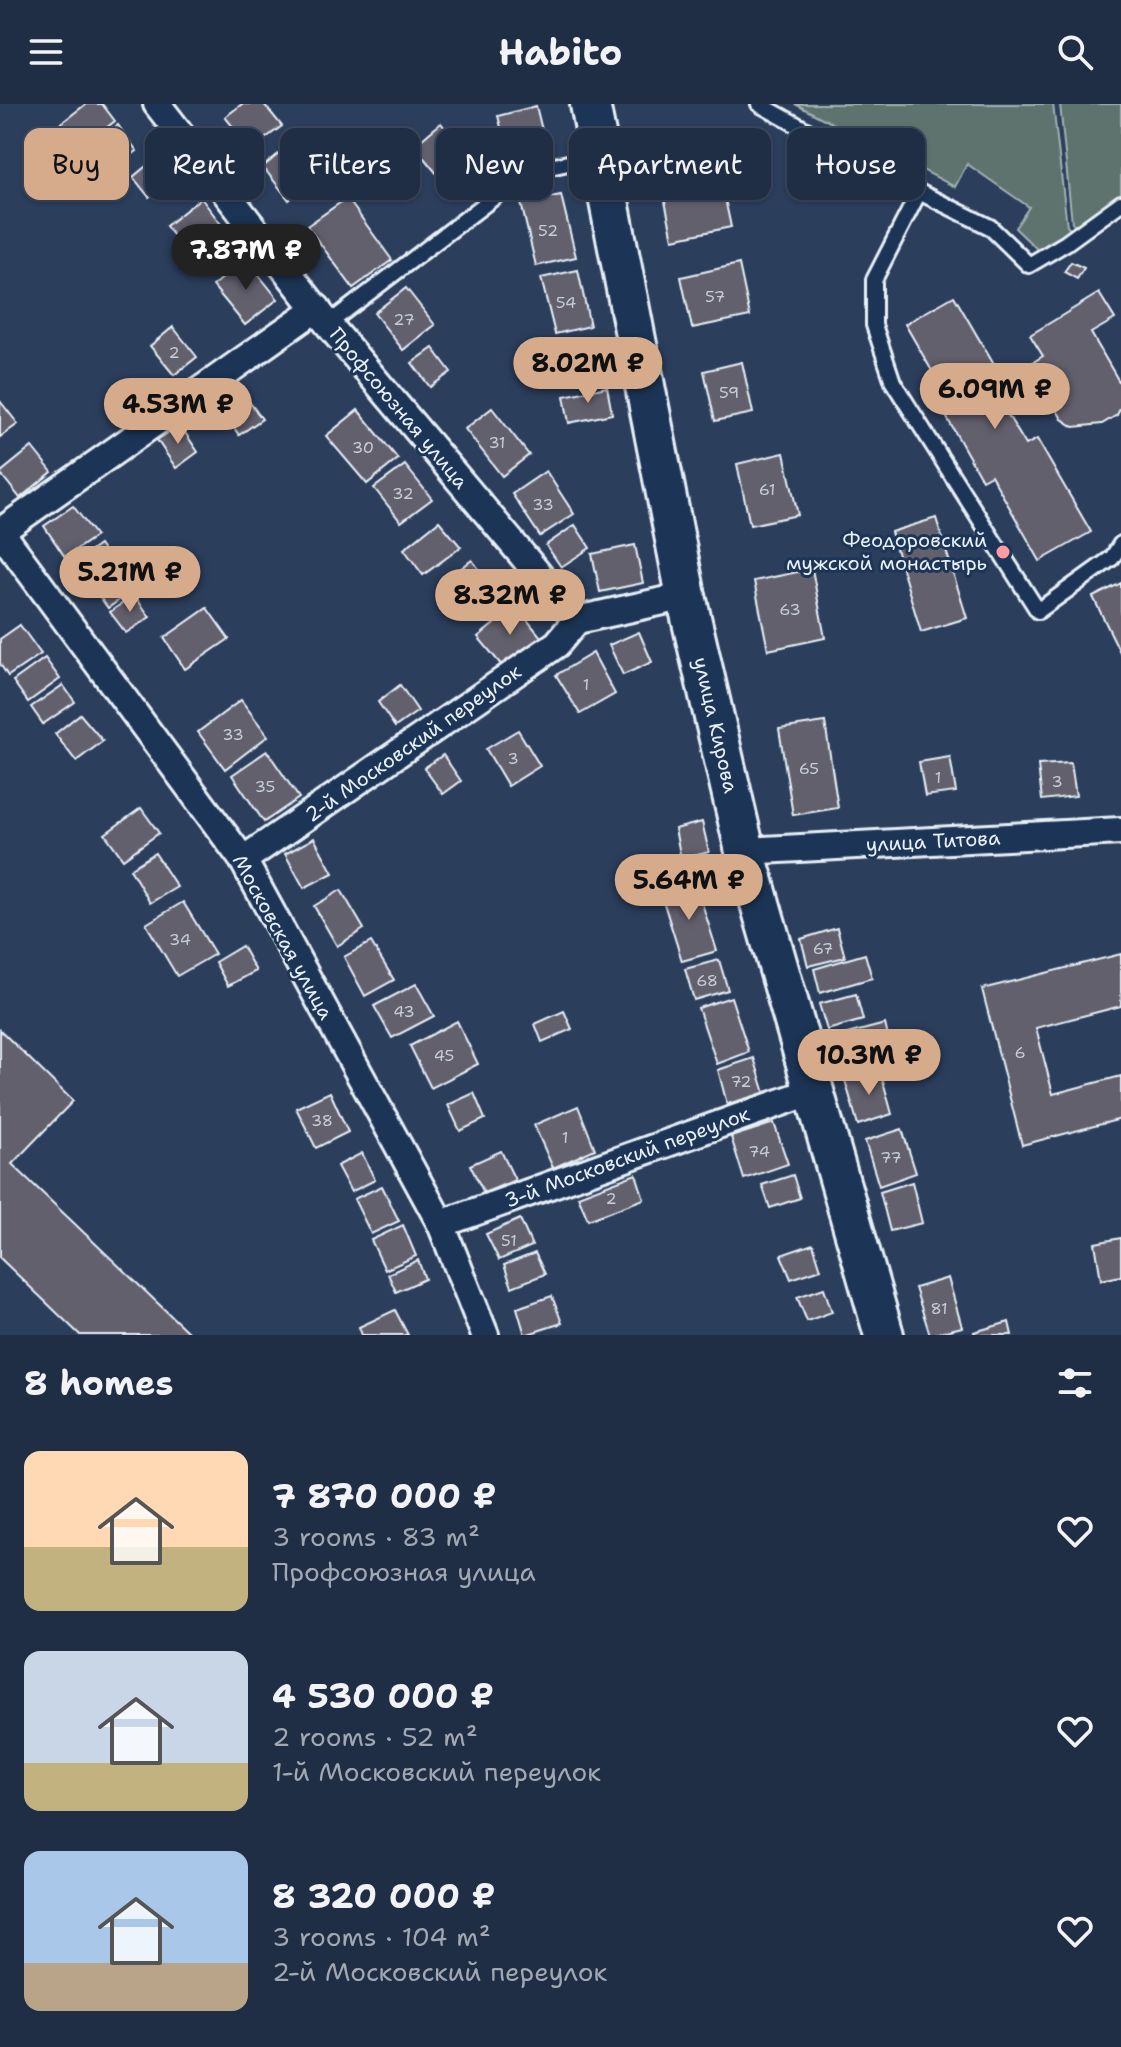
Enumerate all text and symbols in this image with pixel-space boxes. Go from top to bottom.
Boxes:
text: Habito [498,28,623,77]
icon: menu [24,30,68,74]
icon: search [1053,30,1097,74]
chip: Buy [24,128,129,200]
chip: Rent [145,128,264,200]
chip: Filters [280,128,420,200]
chip: New [436,128,553,200]
chip: Apartment [569,128,771,200]
chip: House [787,128,925,200]
house number: 52 [538,220,558,241]
pin: 7.87M ₽ [172,224,320,292]
text: 7.87M ₽ [190,232,302,267]
house number: 57 [705,286,725,307]
house number: 54 [556,292,576,313]
house number: 27 [393,309,415,330]
street label: Профсоюзная улица [324,322,475,495]
pin: 8.02M ₽ [514,337,662,405]
house number: 2 [168,342,180,363]
text: 8.02M ₽ [531,345,645,380]
pin: 6.09M ₽ [921,363,1069,431]
text: 6.09M ₽ [938,371,1052,406]
pin: 4.53M ₽ [104,378,252,446]
house number: 59 [719,382,739,403]
text: 4.53M ₽ [122,386,234,421]
house number: 31 [488,432,506,453]
house number: 30 [352,437,374,458]
house number: 61 [759,479,775,500]
house number: 32 [392,483,414,504]
house number: 33 [532,494,554,515]
place label: Феодоровский мужской монастырь [786,527,987,576]
marker: Феодоровский мужской монастырь [994,543,1012,561]
pin: 5.21M ₽ [56,546,204,614]
text: 5.21M ₽ [77,554,183,589]
pin: 8.32M ₽ [436,569,584,637]
text: 8.32M ₽ [453,577,567,612]
house number: 63 [779,599,801,620]
street label: улица Кирова [688,654,744,796]
street label: 2-й Московский переулок [300,658,526,828]
house number: 1 [583,674,589,695]
house number: 33 [222,724,244,745]
house number: 3 [507,748,519,769]
house number: 65 [799,758,819,779]
house number: 1 [935,767,941,788]
house number: 3 [1051,771,1063,792]
house number: 35 [255,776,275,797]
street label: улица Титова [865,824,1001,858]
street label: Московская улица [227,850,339,1025]
pin: 5.64M ₽ [615,854,763,922]
text: 5.64M ₽ [633,862,745,897]
house number: 34 [169,929,191,950]
house number: 67 [813,938,833,959]
house number: 68 [696,970,718,991]
house number: 43 [393,1001,415,1022]
pin: 10.3M ₽ [795,1029,943,1097]
text: 10.3M ₽ [816,1037,922,1072]
house number: 6 [1014,1042,1026,1063]
house number: 45 [434,1045,454,1066]
house number: 72 [730,1071,752,1092]
street label: 3-й Московский переулок [501,1100,754,1214]
house number: 38 [311,1110,333,1131]
house number: 1 [562,1127,568,1148]
house number: 74 [748,1141,770,1162]
house number: 77 [880,1147,902,1168]
house number: 2 [605,1188,617,1209]
house number: 51 [501,1230,517,1251]
house number: 81 [930,1298,948,1319]
text: 8 homes [24,1360,173,1406]
icon: filters [1053,1361,1097,1405]
text: 7 870 000 ₽ [272,1473,497,1519]
icon: home [88,1483,184,1579]
icon: heart [1053,1509,1097,1553]
text: 3 rooms · 83 m² [272,1519,480,1554]
text: Профсоюзная улица [272,1554,536,1589]
text: 4 530 000 ₽ [272,1673,494,1719]
icon: home [88,1683,184,1779]
icon: heart [1053,1709,1097,1753]
text: 2 rooms · 52 m² [272,1719,478,1754]
text: 1-й Московский переулок [272,1754,601,1789]
text: 8 320 000 ₽ [272,1873,495,1919]
icon: home [88,1883,184,1979]
icon: heart [1053,1909,1097,1953]
text: 3 rooms · 104 m² [272,1919,491,1954]
text: 2-й Московский переулок [272,1954,607,1989]

